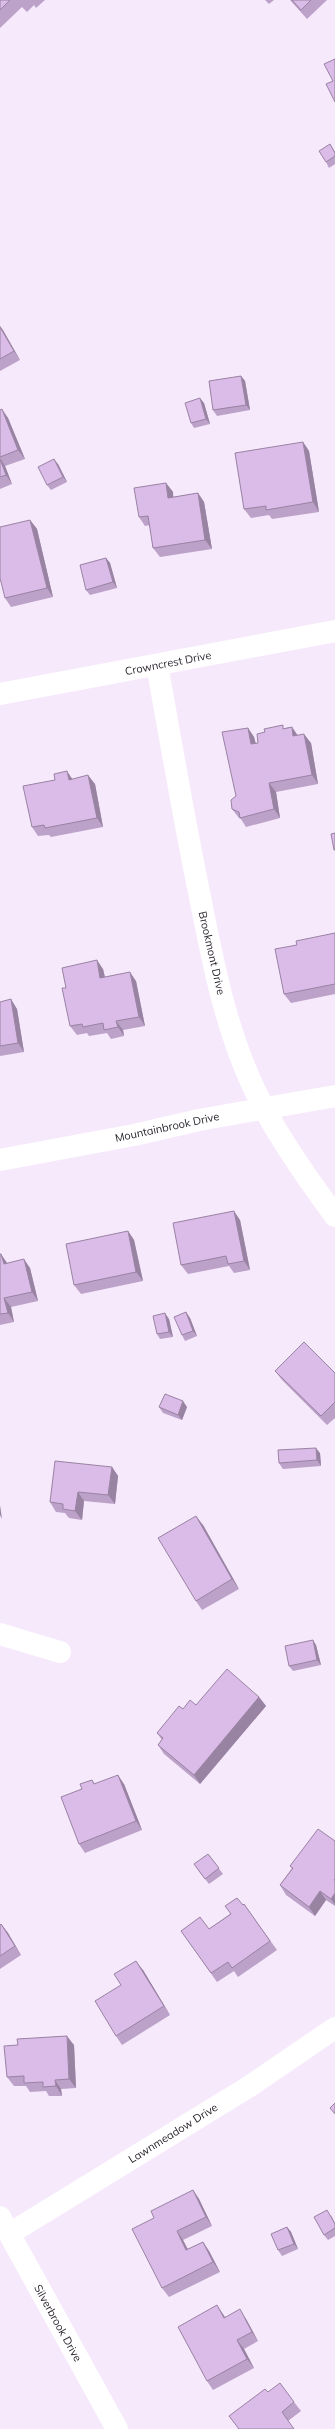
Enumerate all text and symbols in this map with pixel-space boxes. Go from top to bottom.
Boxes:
street label: Crowncrest Drive [124,648,212,678]
street label: Brookmont Drive [196,910,228,996]
street label: Mountainbrook Drive [114,1109,220,1145]
street label: Lawnmeadow Drive [126,2100,220,2166]
street label: Silverbrook Drive [31,2282,85,2364]

